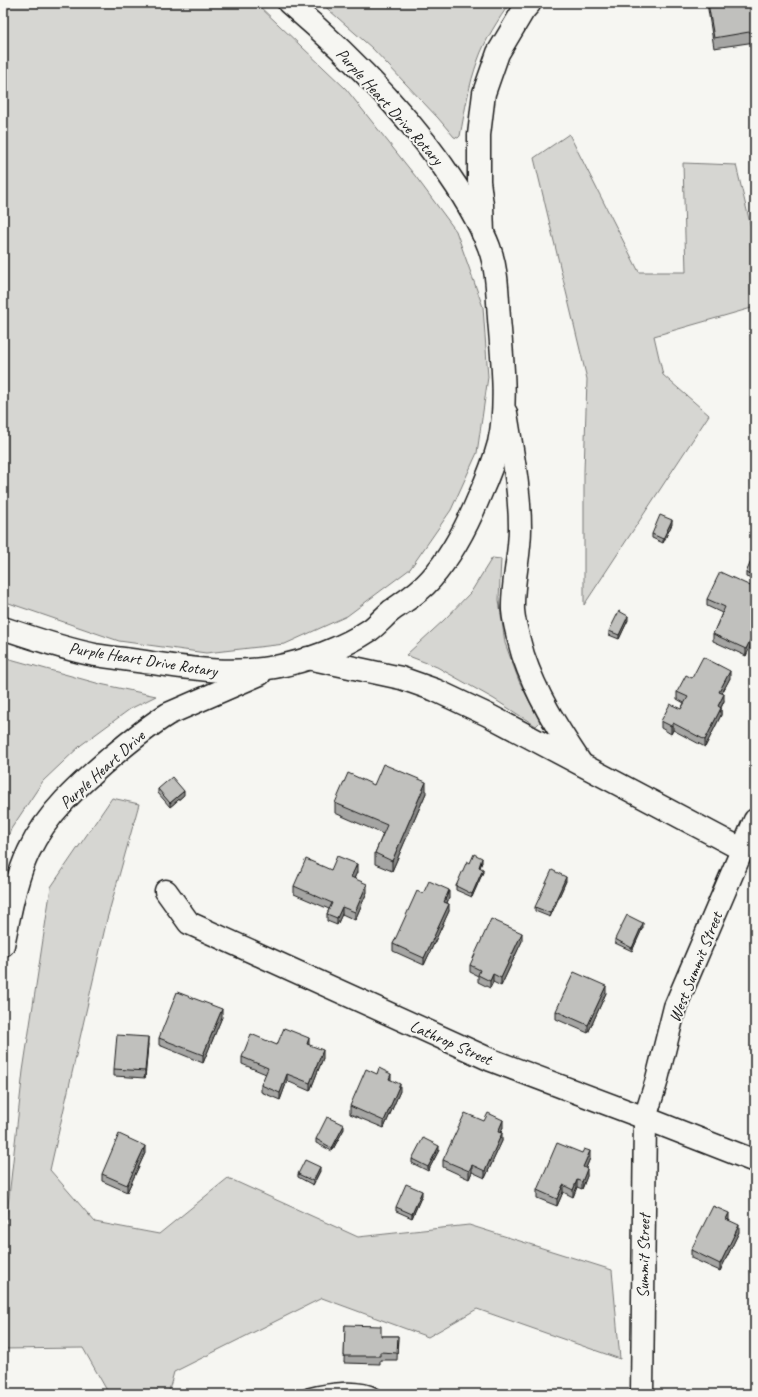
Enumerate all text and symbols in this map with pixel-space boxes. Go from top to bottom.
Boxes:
street label: Purple Heart Drive Rotary [332,44,448,170]
street label: Purple Heart Drive Rotary [67,637,220,682]
street label: Purple Heart Drive [55,725,150,813]
street label: West Summit Street [664,907,728,1025]
street label: Lathrop Street [407,1015,497,1071]
street label: Summit Street [632,1211,655,1298]

